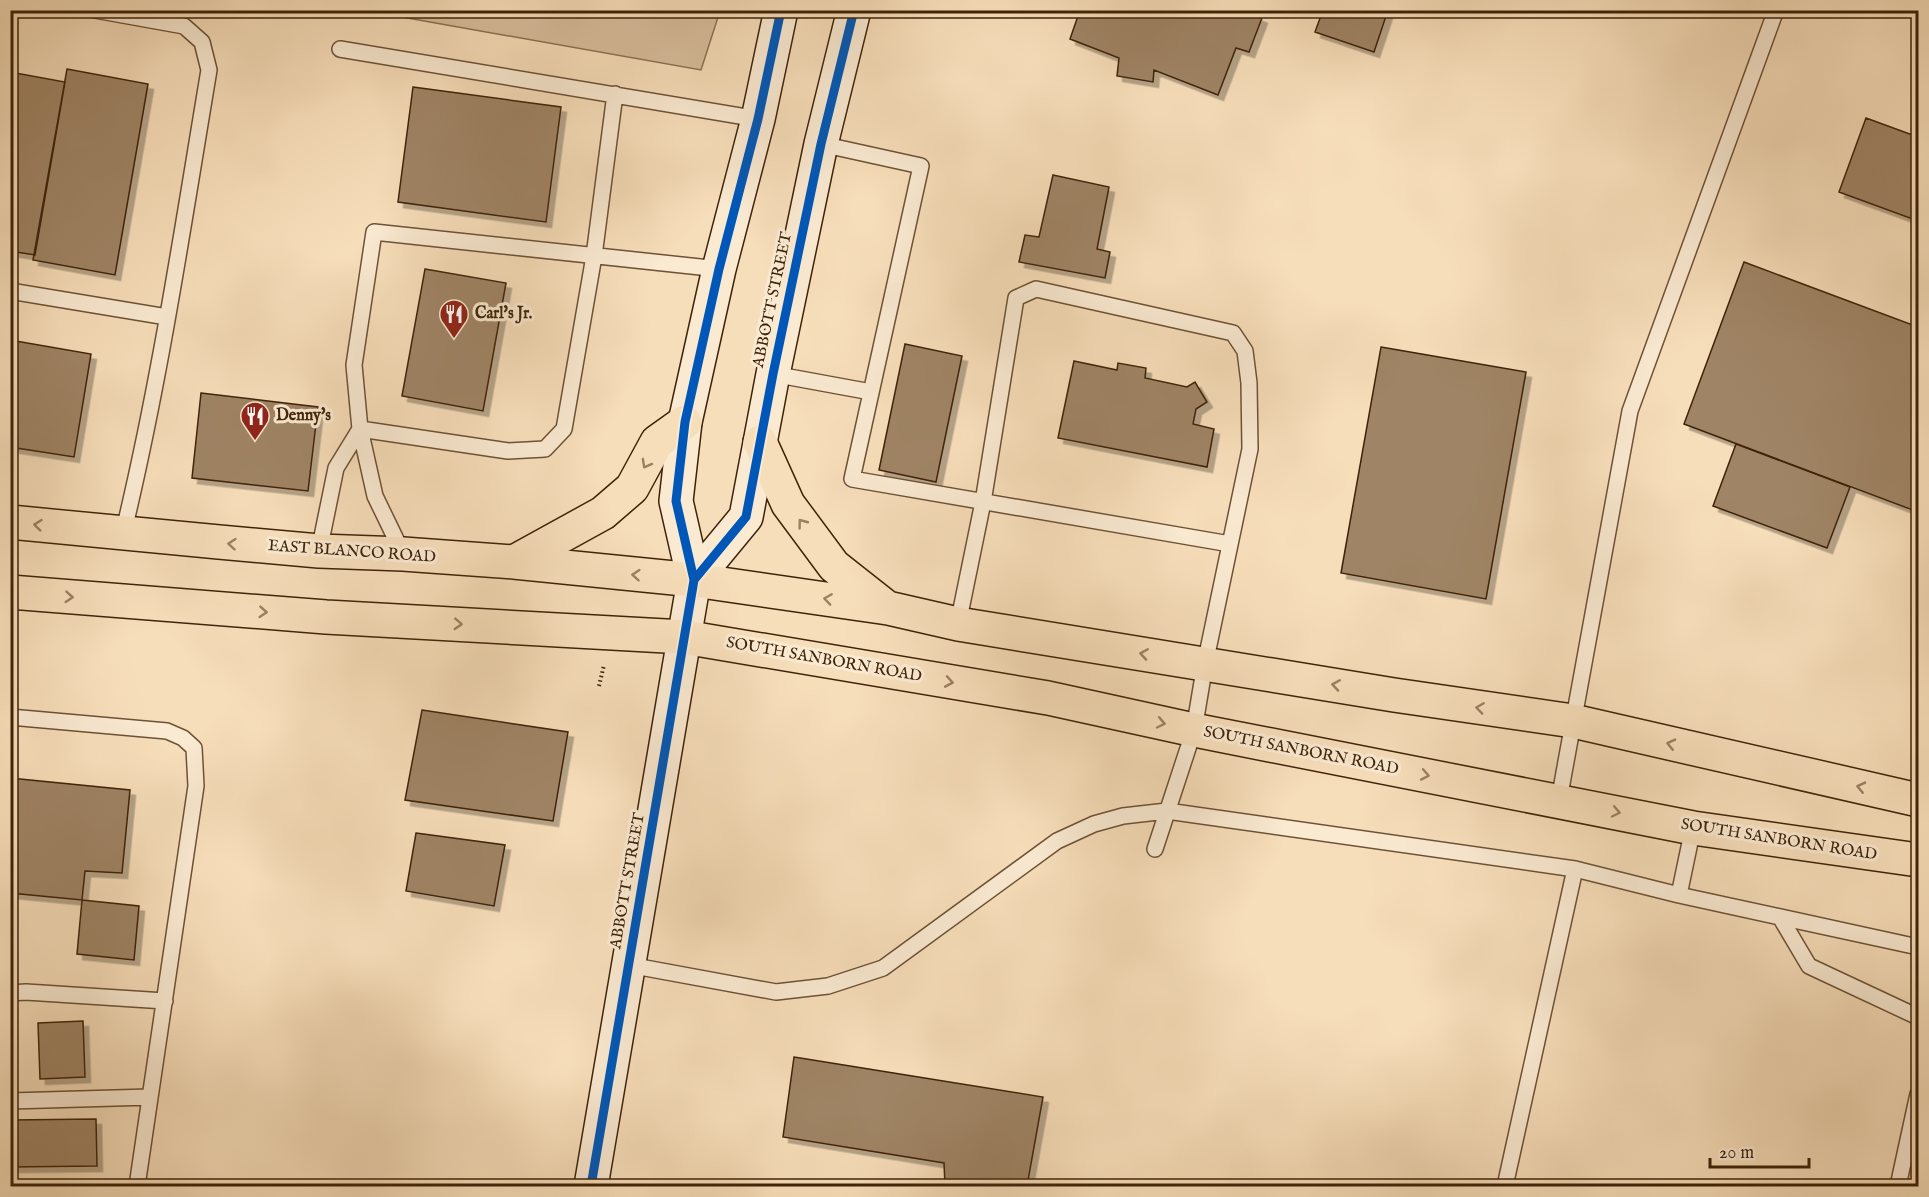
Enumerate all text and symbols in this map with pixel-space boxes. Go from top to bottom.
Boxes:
street label: ABBOTT STREET [749,230,797,371]
restaurant icon: Carl's Jr. [438,298,470,340]
place label: Carl's Jr. [475,304,532,324]
restaurant icon: Denny's [239,400,271,442]
place label: Denny's [276,406,331,426]
one-way arrow [642,458,653,468]
one-way arrow [33,519,42,531]
one-way arrow [798,519,809,530]
street label: EAST BLANCO ROAD [267,536,437,568]
one-way arrow [227,537,236,550]
one-way arrow [631,569,640,582]
one-way arrow [64,590,73,603]
one-way arrow [823,594,832,606]
one-way arrow [259,605,268,618]
one-way arrow [453,617,462,630]
street label: SOUTH SANBORN ROAD [725,633,924,687]
one-way arrow [1139,648,1149,661]
one-way arrow [944,675,954,687]
one-way arrow [1332,680,1341,692]
one-way arrow [1475,702,1484,714]
one-way arrow [1156,716,1166,729]
street label: SOUTH SANBORN ROAD [1202,722,1400,780]
one-way arrow [1667,738,1677,751]
one-way arrow [1420,768,1430,781]
one-way arrow [1857,781,1867,794]
one-way arrow [1611,805,1621,818]
street label: ABBOTT STREET [606,811,650,952]
street label: SOUTH SANBORN ROAD [1680,815,1879,865]
scale bar [1710,1131,1809,1169]
text: 20 m [1719,1142,1754,1165]

